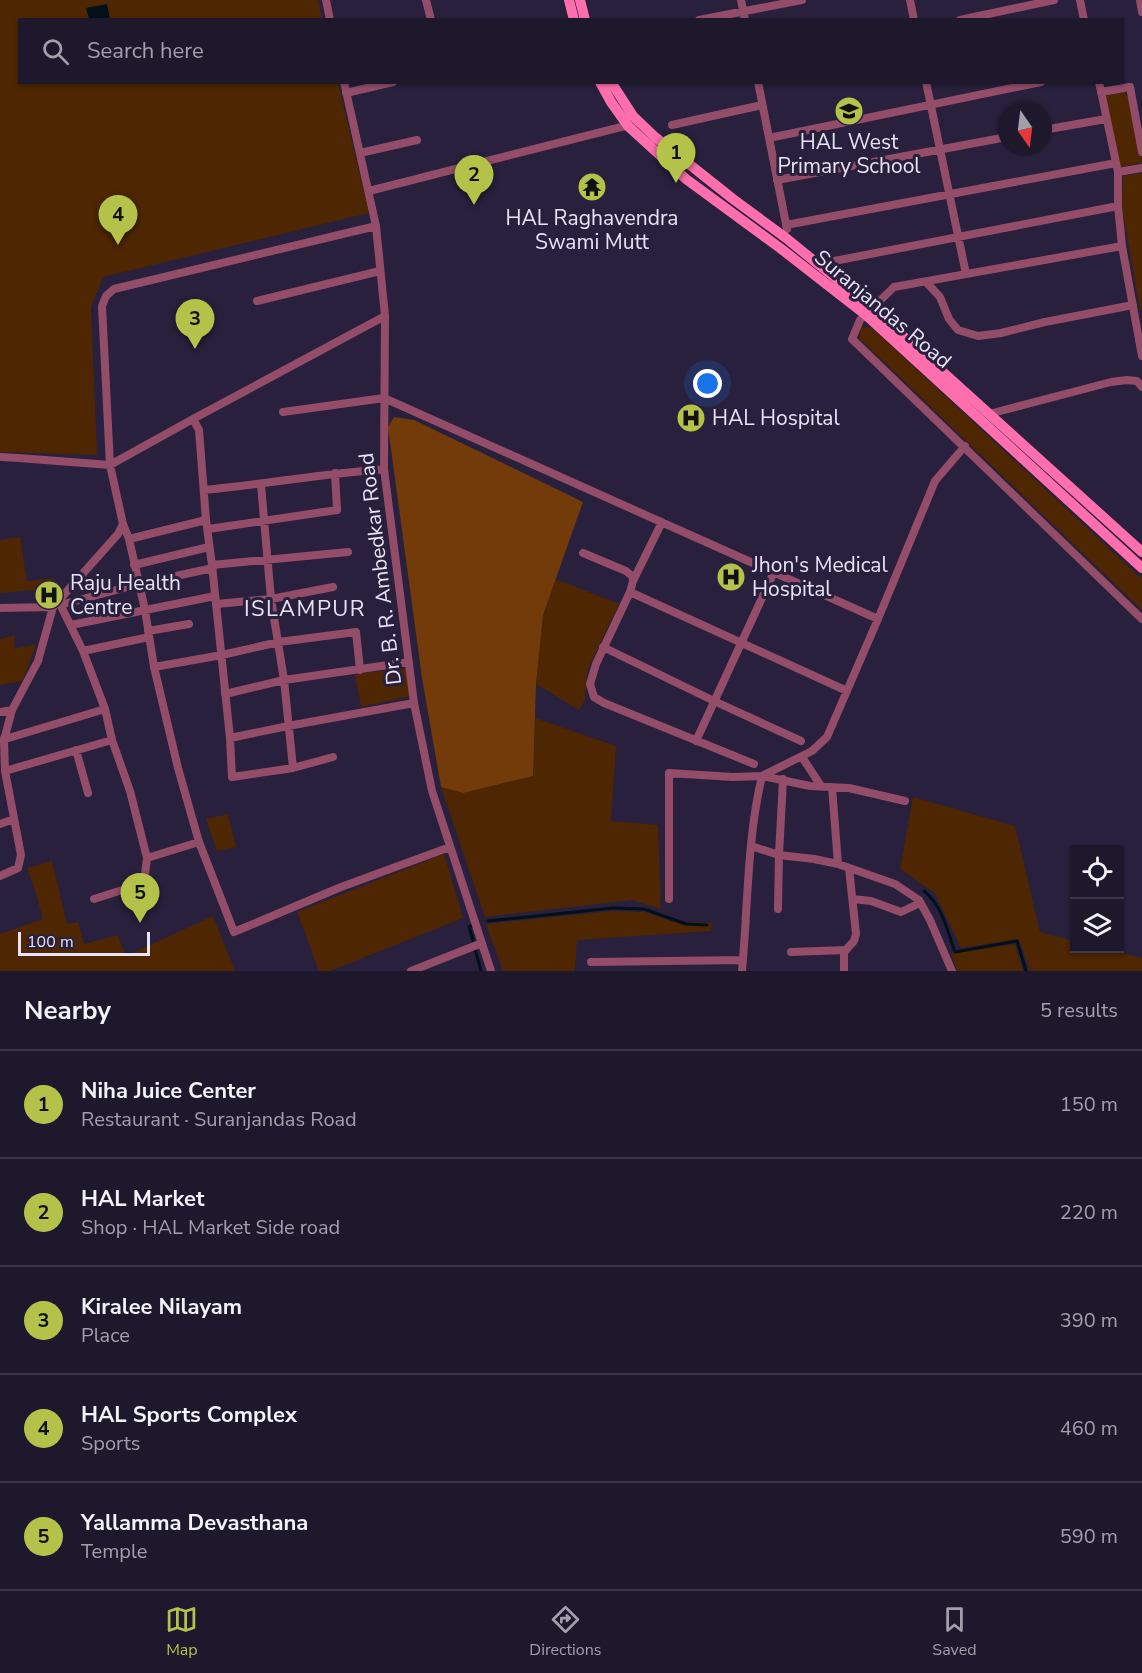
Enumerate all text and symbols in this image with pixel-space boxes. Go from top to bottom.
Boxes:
search box [18,18,1124,84]
icon: search [39,35,72,68]
text: Search here [87,36,204,66]
school or university icon: HAL West Primary School [833,95,865,127]
north arrow [998,102,1052,156]
place label: HAL West Primary School [777,128,921,180]
pin: 1 [656,134,696,183]
pin: 2 [454,156,494,205]
temple icon: HAL Raghavendra Swami Mutt [576,171,608,203]
pin: 4 [98,196,138,245]
place label: HAL Raghavendra Swami Mutt [505,204,679,256]
street label: Suranjandas Road [809,243,957,375]
pin: 3 [176,300,214,349]
your location [693,369,722,398]
hospital icon: HAL Hospital [675,402,707,434]
place label: HAL Hospital [712,404,840,432]
street label: Dr. B. R. Ambedkar Road [352,451,408,687]
place label: Jhon's Medical Hospital [751,551,888,603]
hospital icon: Jhon's Medical Hospital [715,561,747,593]
place label: Raju Health Centre [70,569,181,621]
hospital icon: Raju Health Centre [33,579,65,611]
district label: ISLAMPUR [244,594,366,624]
map controls [1070,845,1124,953]
button: locate [1070,845,1124,899]
pin: 5 [120,874,160,923]
button: layers [1070,899,1124,953]
scale bar [18,929,150,956]
text: 100 m [27,931,74,953]
text: Nearby [24,993,111,1028]
text: 5 results [1040,997,1118,1024]
text: Niha Juice Center [81,1076,256,1106]
text: 1 [38,1091,50,1118]
text: 150 m [1060,1091,1118,1118]
text: Restaurant · Suranjandas Road [81,1106,357,1133]
text: HAL Market [81,1184,204,1214]
text: 2 [38,1199,50,1226]
text: 220 m [1060,1199,1118,1226]
text: Shop · HAL Market Side road [81,1214,340,1241]
text: Kiralee Nilayam [81,1292,242,1322]
text: 3 [38,1307,50,1334]
text: 390 m [1060,1307,1118,1334]
text: Place [81,1322,130,1349]
text: HAL Sports Complex [81,1400,297,1430]
text: 4 [38,1415,50,1442]
text: 460 m [1060,1415,1118,1442]
text: Sports [81,1430,140,1457]
text: Yallamma Devasthana [81,1508,308,1538]
text: 5 [38,1523,50,1550]
text: 590 m [1060,1523,1118,1550]
text: Temple [81,1538,147,1565]
tab: Map [165,1603,198,1661]
tab: Directions [529,1603,601,1661]
tab: Saved [932,1603,977,1661]

